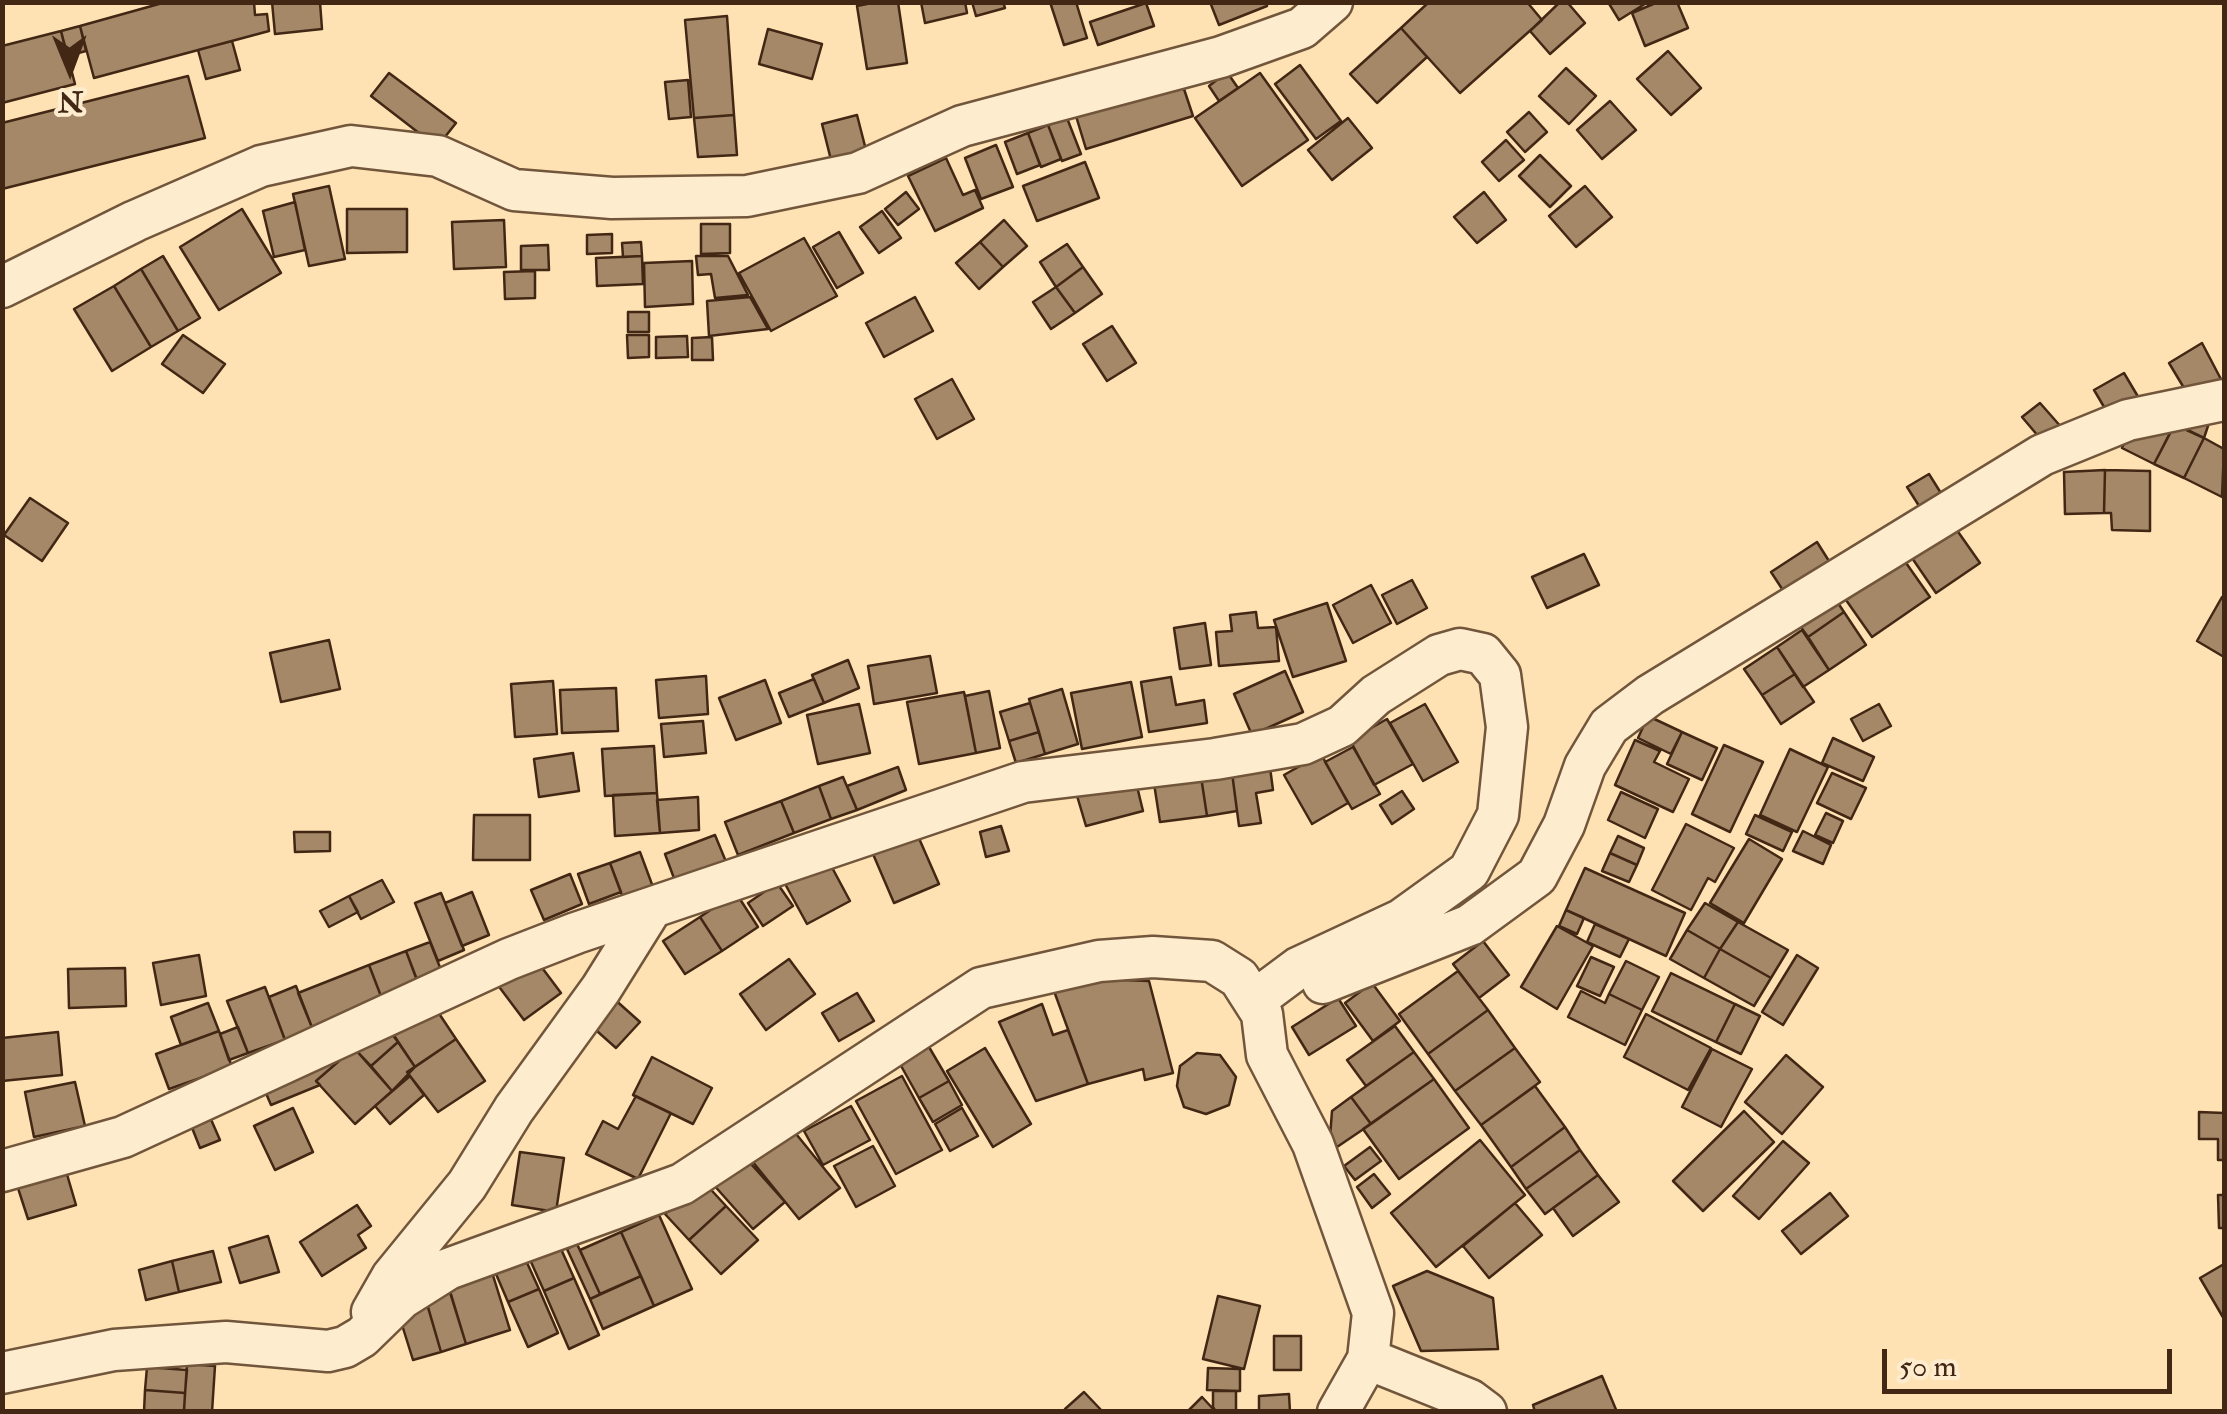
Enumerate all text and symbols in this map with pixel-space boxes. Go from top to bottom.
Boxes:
north arrow [20,20,120,120]
text: N [58,83,83,118]
scale bar [1887,1329,2177,1391]
text: 50 m [1899,1348,1957,1385]

